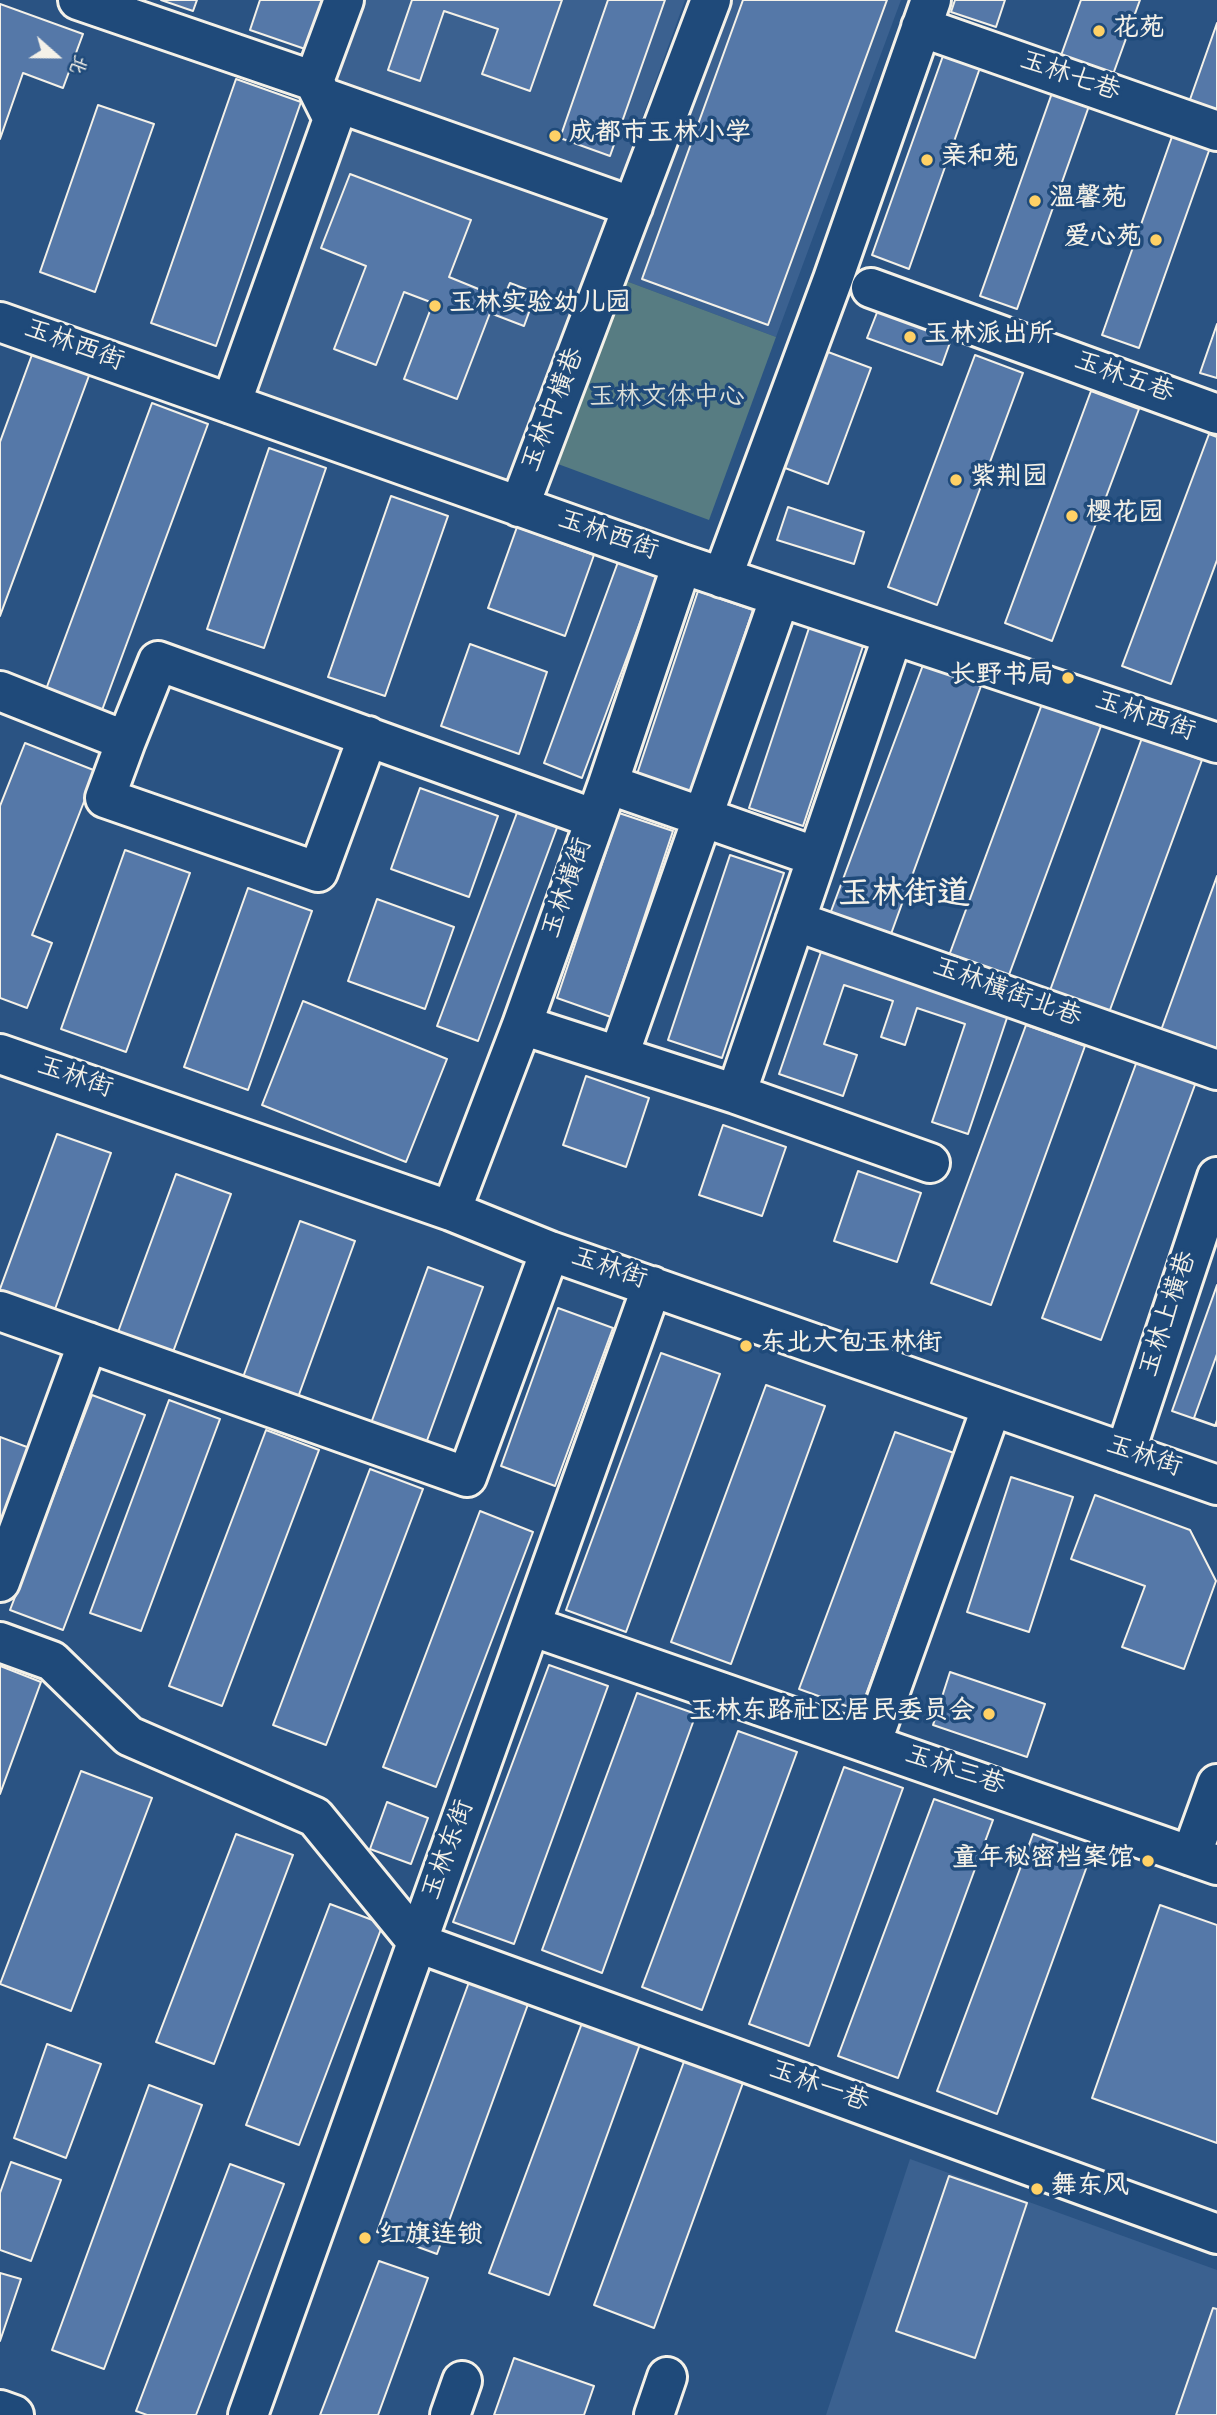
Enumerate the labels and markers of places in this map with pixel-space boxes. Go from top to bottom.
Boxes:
place label: 花苑 [1113,15,1165,47]
marker: 花苑 [1091,23,1107,39]
place label: 成都市玉林小学 [569,120,751,152]
marker: 成都市玉林小学 [547,128,563,144]
place label: 亲和苑 [941,144,1019,176]
marker: 亲和苑 [919,152,935,168]
place label: 温馨苑 [1049,185,1127,217]
marker: 温馨苑 [1027,193,1043,209]
place label: 爱心苑 [1064,224,1142,256]
marker: 爱心苑 [1148,232,1164,248]
place label: 玉林实验幼儿园 [449,290,631,322]
marker: 玉林实验幼儿园 [427,298,443,314]
place label: 玉林派出所 [924,321,1054,353]
marker: 玉林派出所 [902,329,918,345]
place label: 紫荆园 [970,464,1048,496]
marker: 紫荆园 [948,472,964,488]
place label: 樱花园 [1086,500,1164,532]
marker: 樱花园 [1064,508,1080,524]
place label: 长野书局 [950,662,1054,694]
marker: 长野书局 [1060,670,1076,686]
place label: 东北大包玉林街 [760,1330,942,1362]
marker: 东北大包玉林街 [738,1338,754,1354]
place label: 玉林东路社区居民委员会 [689,1698,975,1730]
marker: 玉林东路社区居民委员会 [981,1706,997,1722]
place label: 童年秘密档案馆 [952,1845,1134,1877]
marker: 童年秘密档案馆 [1140,1853,1156,1869]
place label: 舞东风 [1051,2173,1129,2205]
marker: 舞东风 [1029,2181,1045,2197]
place label: 红旗连锁 [379,2222,483,2254]
marker: 红旗连锁 [357,2230,373,2246]

